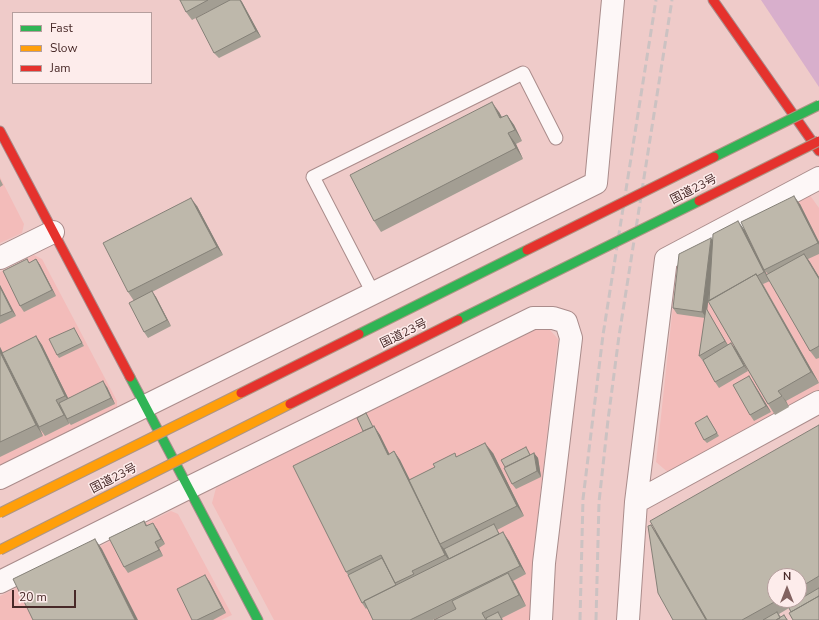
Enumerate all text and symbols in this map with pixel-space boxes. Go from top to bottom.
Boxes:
legend [12,12,152,84]
text: Fast [50,20,73,36]
text: Slow [50,40,78,56]
text: Jam [50,60,71,76]
street label: 国道23号 [668,172,720,208]
street label: 国道23号 [378,316,430,352]
street label: 国道23号 [88,461,140,497]
north arrow [767,568,807,608]
text: N [783,569,791,584]
scale bar [14,582,78,608]
text: 20 m [19,589,47,605]

